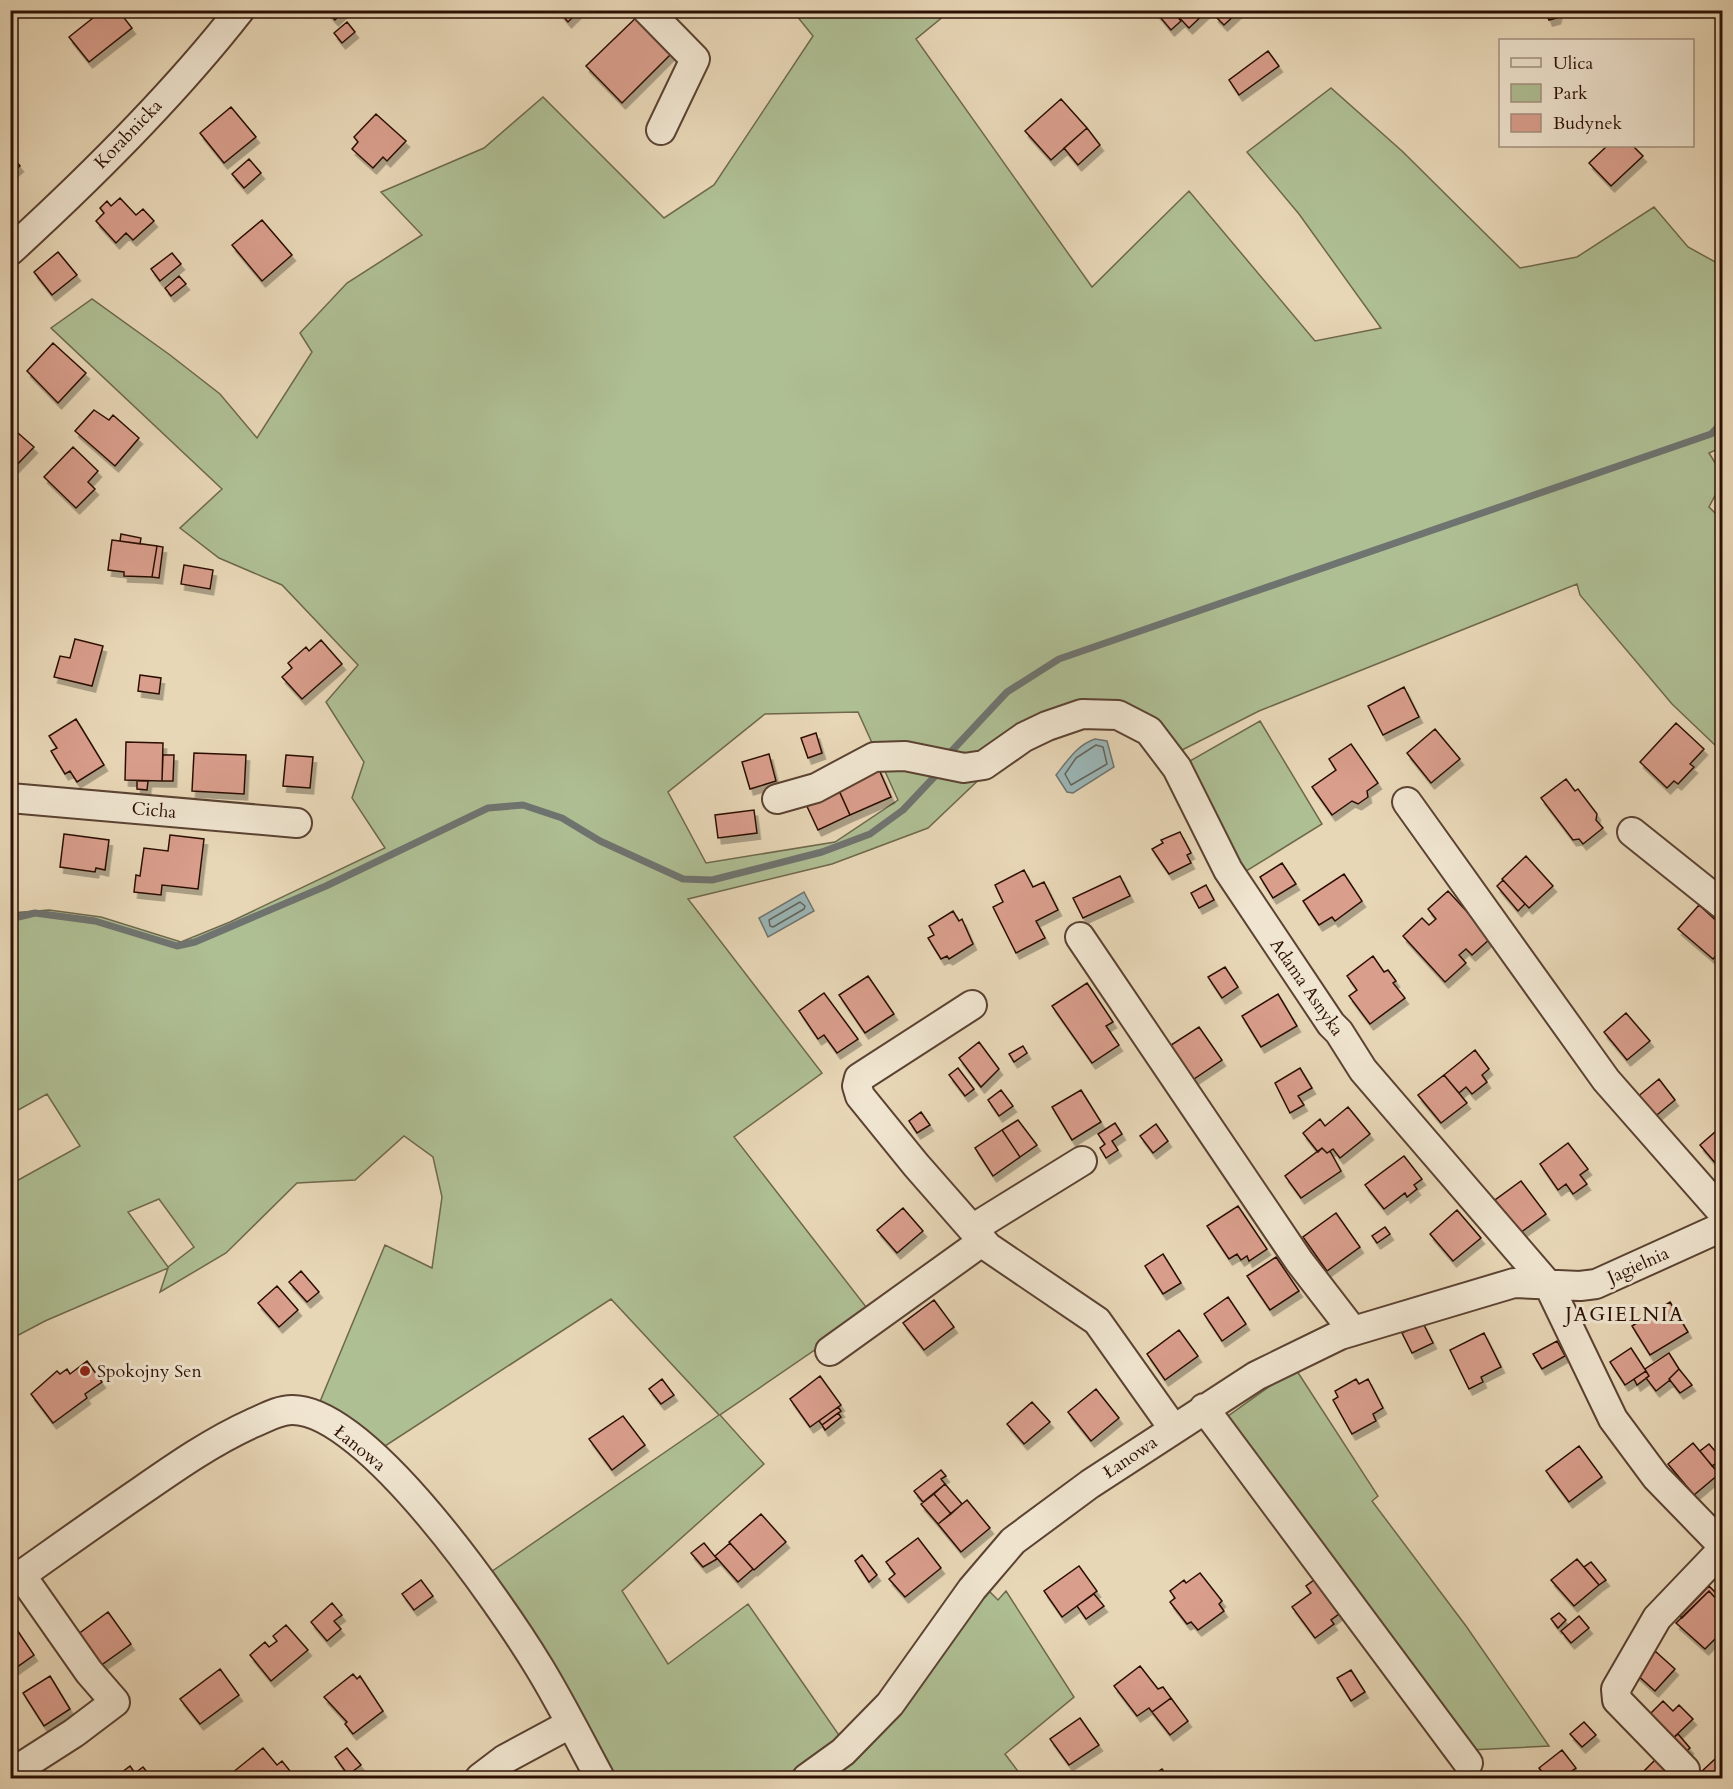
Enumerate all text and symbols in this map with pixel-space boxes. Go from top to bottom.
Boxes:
legend [1499,39,1694,147]
text: Ulica [1553,51,1594,76]
text: Park [1553,81,1588,106]
street label: Korabnicka [89,94,168,175]
text: Budynek [1553,111,1623,136]
street label: Cicha [131,796,178,825]
street label: Adama Asnyka [1264,933,1350,1041]
street label: Jagielnia [1601,1241,1673,1291]
district label: JAGIELNIA [1562,1301,1685,1328]
place label: Spokojny Sen [97,1359,203,1384]
marker: Spokojny Sen [78,1364,92,1378]
street label: Łanowa [328,1420,391,1477]
street label: Łanowa [1098,1430,1163,1485]

